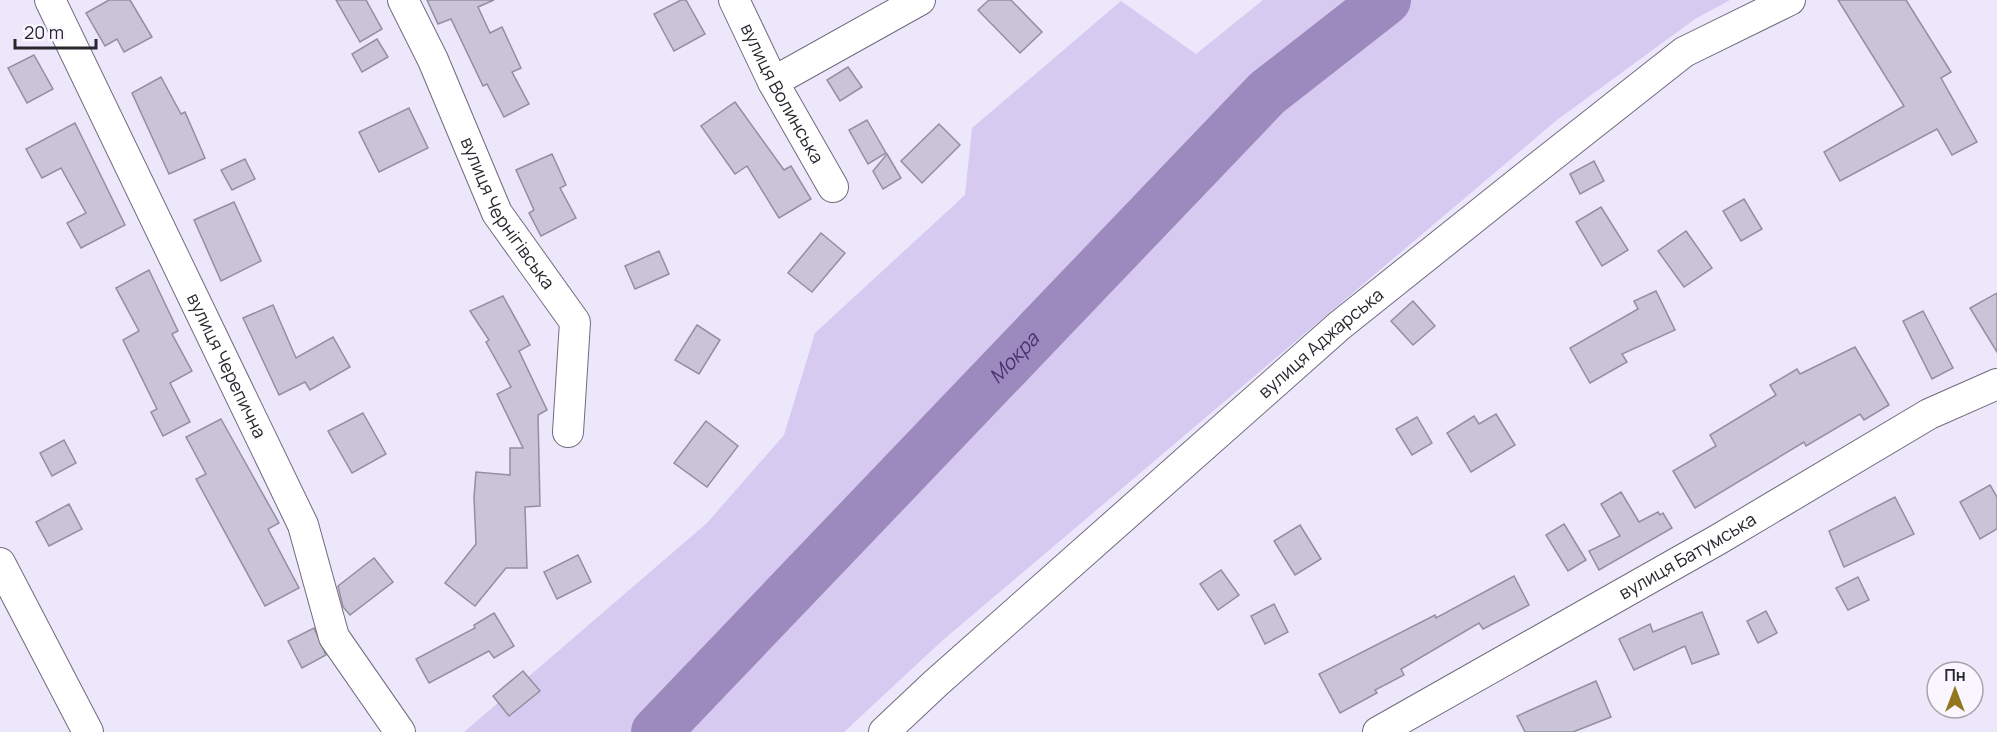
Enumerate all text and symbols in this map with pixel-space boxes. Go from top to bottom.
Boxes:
scale bar [15,12,96,50]
street label: вулиця Волинська [736,19,830,167]
text: 20 m [24,20,64,44]
street label: вулиця Чернігівська [456,133,561,294]
street label: вулиця Аджарська [1253,282,1388,403]
street label: вулиця Черепична [182,289,272,442]
water label: Мокра [983,325,1045,389]
street label: вулиця Батумська [1614,507,1760,604]
north arrow [1925,660,1985,720]
text: Пн [1944,664,1966,686]

